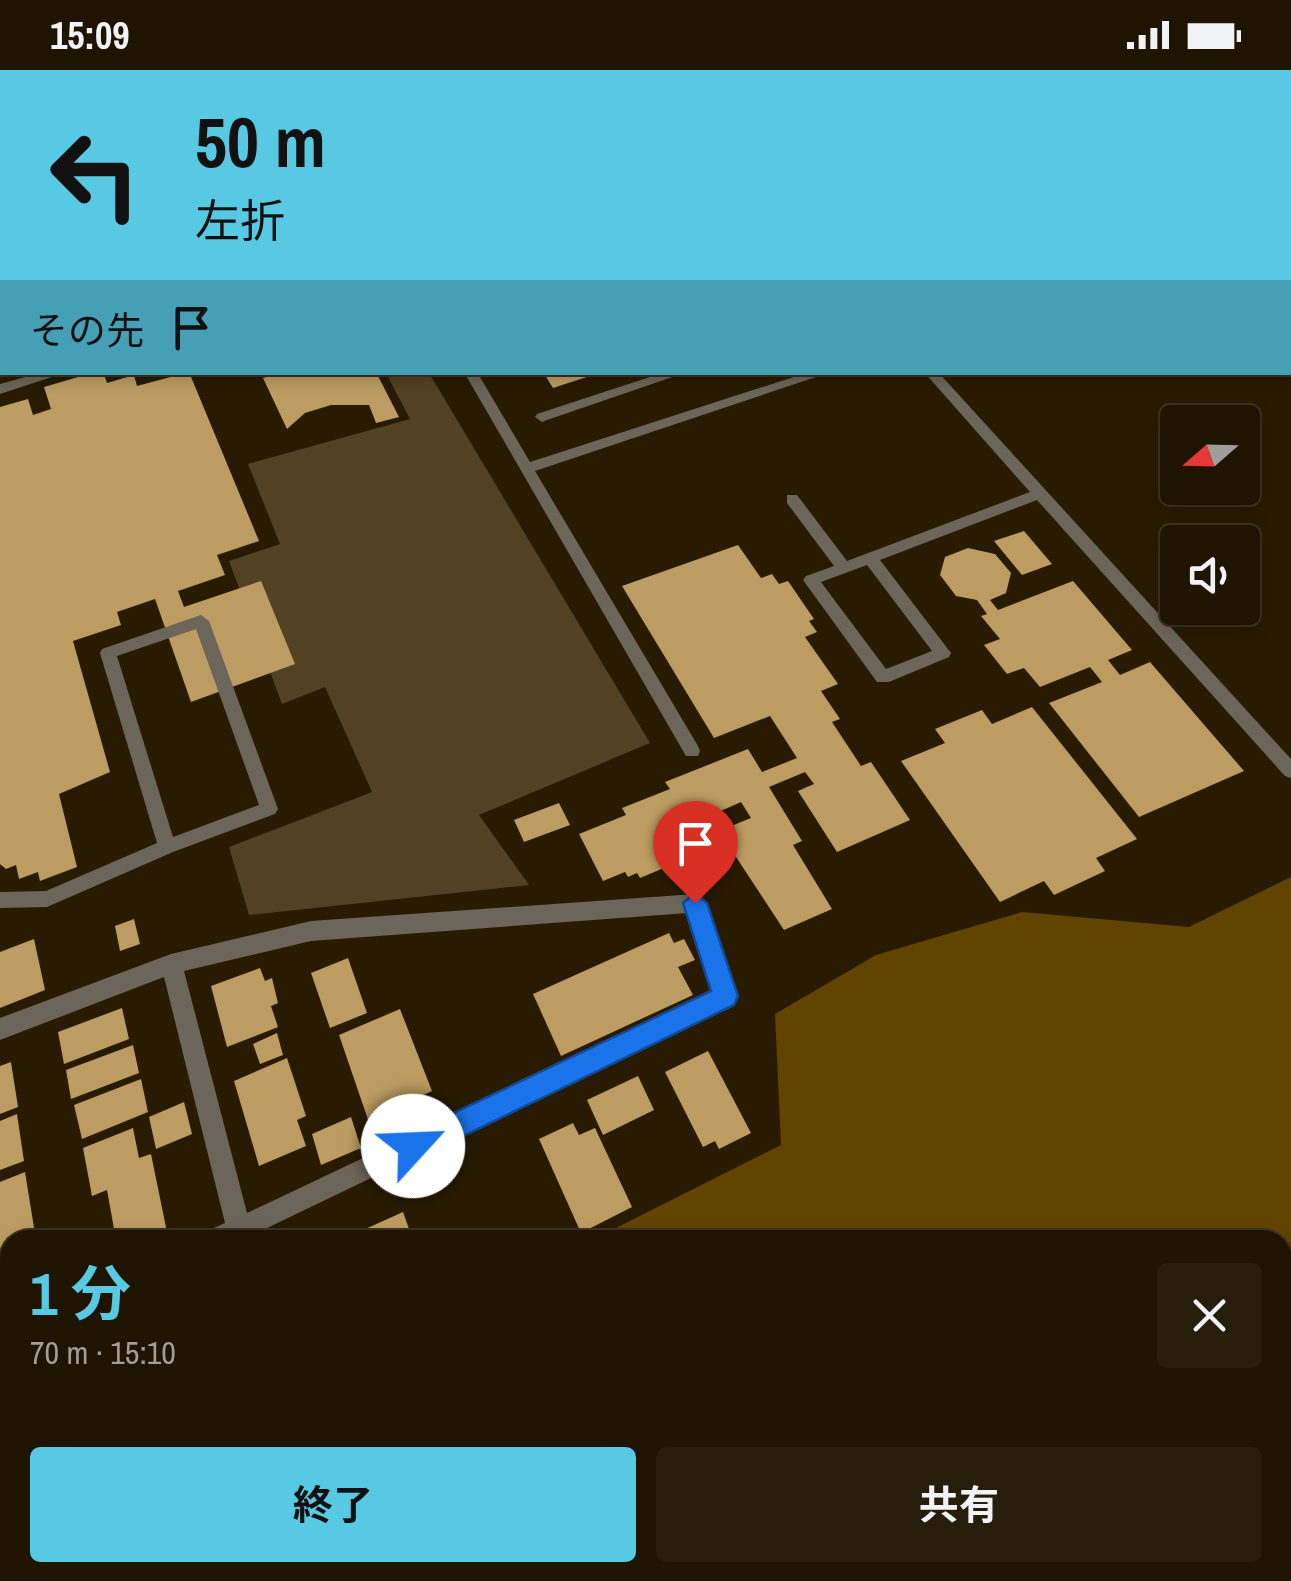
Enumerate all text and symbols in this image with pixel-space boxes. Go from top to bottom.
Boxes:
text: 15:09 [50,10,130,61]
text: 50 m [195,95,326,189]
icon: left [30,110,160,240]
text: 左折 [195,190,285,251]
icon: arrive [164,300,219,355]
text: その先 [30,305,144,356]
north arrow [1160,405,1260,505]
map controls [1160,405,1260,625]
button: sound [1160,525,1260,625]
pin [653,801,738,904]
icon: arrive [668,816,723,871]
position arrow [361,1094,465,1198]
text: 1 分 [30,1253,131,1334]
button: close [1157,1263,1262,1368]
text: 70 m · 15:10 [30,1331,176,1374]
button: 終了 [30,1447,636,1562]
button: 共有 [656,1447,1262,1562]

